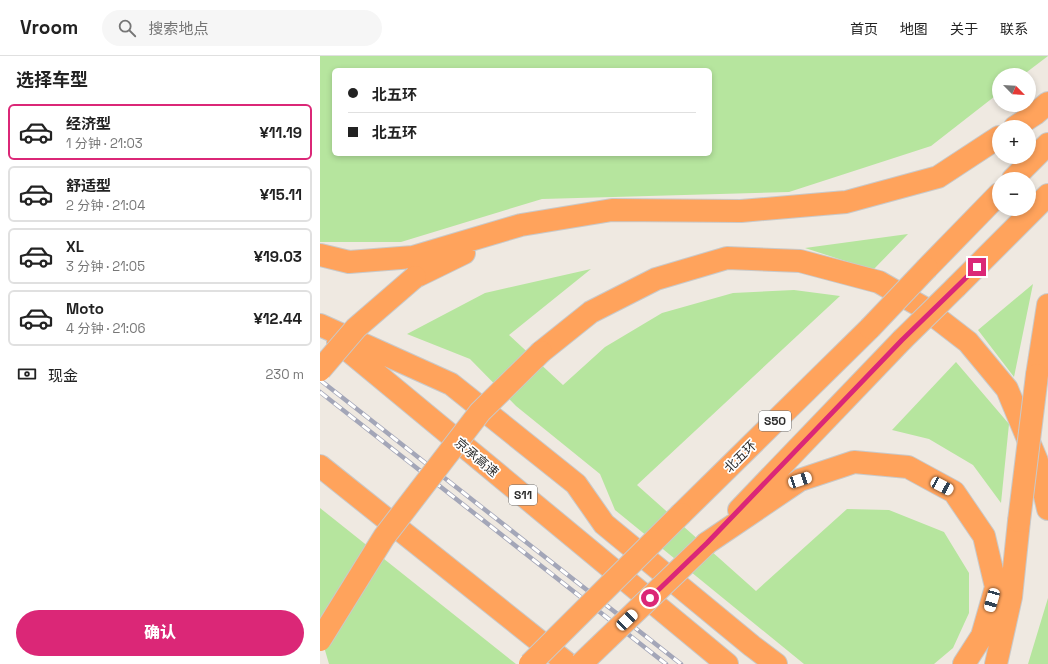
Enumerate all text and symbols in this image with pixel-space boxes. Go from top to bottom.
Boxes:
search box [102,10,382,46]
text: Vroom [20,15,78,40]
icon: search [116,17,138,39]
text: 搜索地点 [148,19,208,38]
text: 首页 [850,20,878,38]
text: 地图 [900,20,928,38]
text: 关于 [950,20,978,38]
text: 联系 [1000,20,1028,38]
text: 选择车型 [16,68,88,91]
north arrow [992,68,1036,112]
map controls [992,68,1036,216]
text: 北五环 [372,85,417,104]
icon: car [18,114,54,150]
text: 经济型 [66,114,111,133]
button: + [992,120,1036,164]
text: ¥11.19 [259,123,302,142]
text: 北五环 [372,123,417,142]
text: 1 分钟 · 21:03 [66,135,143,152]
button: − [992,172,1036,216]
icon: car [18,176,54,212]
text: 舒适型 [66,176,111,195]
text: ¥15.11 [260,185,302,204]
text: 2 分钟 · 21:04 [66,197,145,214]
text: XL [66,237,84,256]
icon: car [18,238,54,274]
text: ¥19.03 [254,247,302,266]
text: 3 分钟 · 21:05 [66,258,145,275]
route end [968,258,986,276]
text: Moto [66,299,104,318]
icon: car [18,300,54,336]
text: ¥12.44 [253,309,302,328]
text: 4 分钟 · 21:06 [66,320,145,337]
icon: cash [16,363,38,385]
text: 现金 [48,366,78,385]
text: 230 m [266,366,304,383]
road number: S50 [759,411,791,431]
street label: 京承高速 [451,434,502,481]
street label: 北五环 [721,437,760,476]
car [787,471,813,489]
car [929,475,955,497]
road number: S11 [509,485,537,505]
car [983,587,1001,613]
route start [641,589,659,607]
car [614,607,640,633]
button: 确认 [16,610,304,656]

